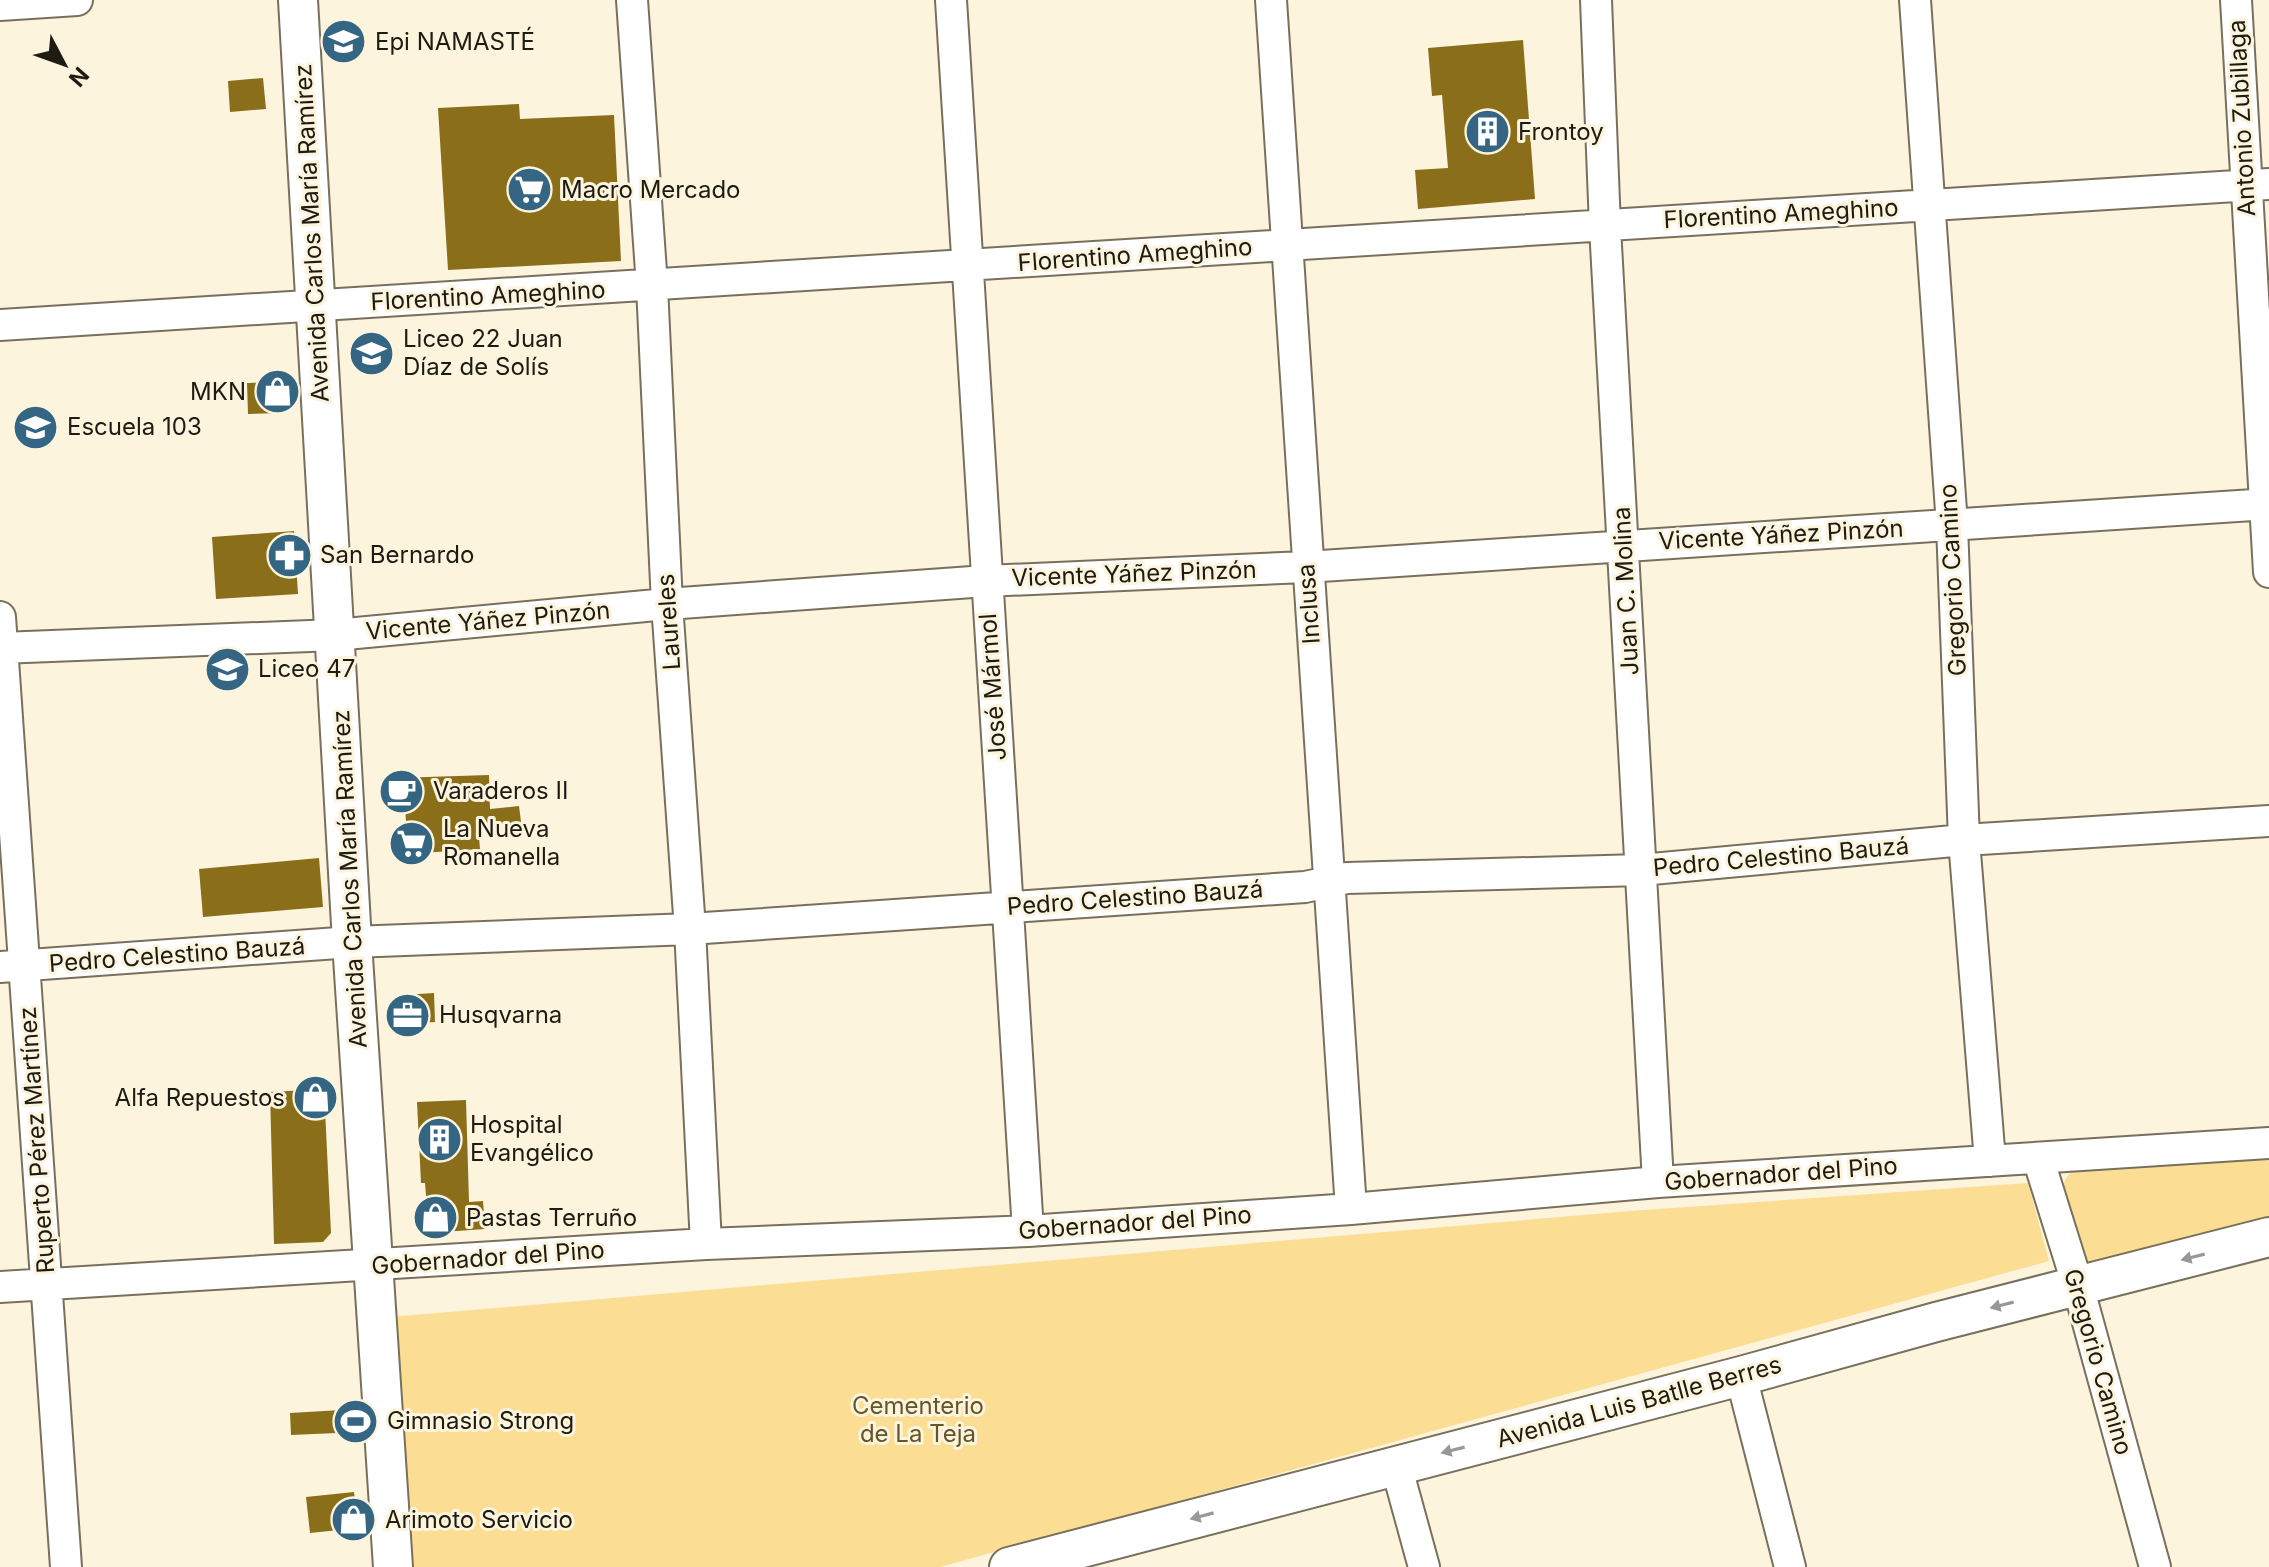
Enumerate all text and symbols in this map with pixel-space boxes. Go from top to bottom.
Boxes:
school or university icon: Epi NAMASTÉ [320,18,368,66]
street label: Antonio Zubillaga [2222,19,2261,217]
north arrow [24,24,104,104]
place label: Epi NAMASTÉ [375,26,535,56]
text: N [64,62,94,92]
street label: Avenida Carlos María Ramírez [288,63,335,403]
building icon: Frontoy [1463,108,1511,156]
place label: Frontoy [1518,117,1604,146]
supermarket icon: Macro Mercado [506,166,554,214]
place label: Macro Mercado [561,175,740,204]
street label: Florentino Ameghino [1663,193,1899,234]
street label: Florentino Ameghino [1017,232,1253,277]
street label: Florentino Ameghino [370,275,606,316]
place label: Liceo 22 Juan Díaz de Solís [403,324,563,381]
school or university icon: Liceo 22 Juan Díaz de Solís [348,329,396,377]
shop icon: MKN [253,368,301,416]
place label: MKN [190,377,246,406]
school or university icon: Escuela 103 [12,403,60,451]
place label: Escuela 103 [67,412,202,441]
street label: Gregorio Camino [1933,483,1972,677]
street label: Juan C. Molina [1607,506,1644,676]
street label: Vicente Yáñez Pinzón [1658,514,1904,555]
pharmacy icon: San Bernardo [265,531,313,579]
place label: San Bernardo [320,540,474,569]
street label: Vicente Yáñez Pinzón [1011,555,1257,592]
street label: Inclusa [1291,563,1326,645]
street label: Laureles [651,573,686,671]
street label: Vicente Yáñez Pinzón [365,595,611,646]
street label: José Mármol [973,613,1012,762]
school or university icon: Liceo 47 [203,645,251,693]
place label: Liceo 47 [258,654,355,683]
street label: Avenida Carlos María Ramírez [326,709,373,1049]
cafe icon: Varaderos II [378,767,426,815]
place label: Varaderos II [433,776,568,805]
place label: La Nueva Romanella [443,814,560,871]
supermarket icon: La Nueva Romanella [388,819,436,867]
street label: Pedro Celestino Bauzá [1652,831,1910,882]
street label: Pedro Celestino Bauzá [1006,874,1264,921]
street label: Pedro Celestino Bauzá [48,931,306,978]
office icon: Husqvarna [384,991,432,1039]
place label: Husqvarna [439,1000,562,1029]
street label: Ruperto Pérez Martínez [13,1006,60,1274]
shop icon: Alfa Repuestos [292,1074,340,1122]
place label: Alfa Repuestos [115,1083,285,1112]
place label: Hospital Evangélico [470,1110,594,1167]
building icon: Hospital Evangélico [415,1115,463,1163]
street label: Gobernador del Pino [1663,1151,1899,1196]
shop icon: Pastas Terruño [411,1194,459,1242]
street label: Gobernador del Pino [1017,1200,1253,1245]
place label: Pastas Terruño [466,1203,637,1232]
street label: Gobernador del Pino [370,1235,606,1280]
one-way arrow [2181,1251,2206,1263]
street label: Gregorio Camino [2058,1265,2139,1458]
one-way arrow [1990,1299,2015,1312]
street label: Avenida Luis Batlle Berres [1493,1350,1784,1454]
park label: Cementerio de La Teja [852,1391,984,1448]
sports icon: Gimnasio Strong [332,1397,380,1445]
place label: Gimnasio Strong [387,1406,574,1435]
one-way arrow [1441,1445,1466,1457]
shop icon: Arimoto Servicio [330,1496,378,1544]
place label: Arimoto Servicio [385,1505,573,1534]
one-way arrow [1189,1511,1214,1523]

